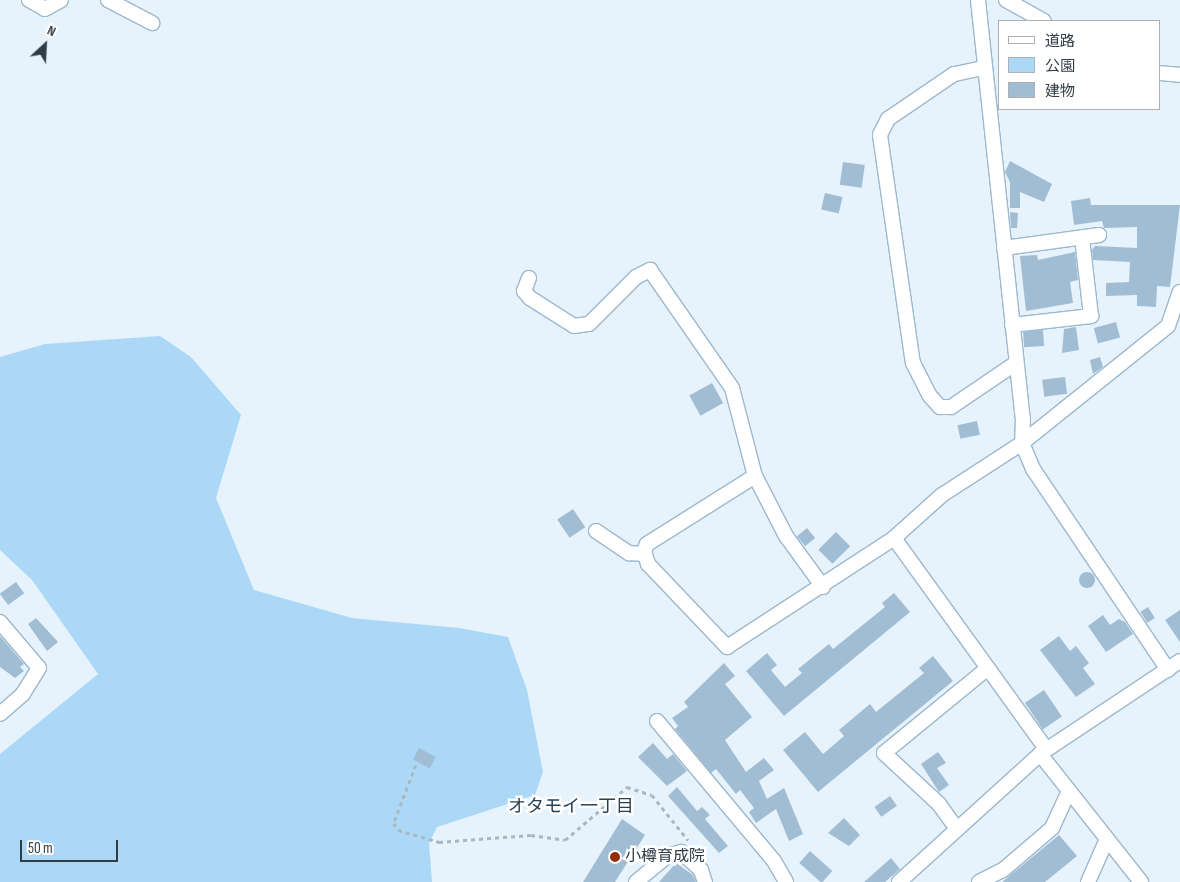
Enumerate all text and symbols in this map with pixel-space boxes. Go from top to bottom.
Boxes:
north arrow [20,20,70,70]
legend [998,20,1160,110]
text: N [45,22,59,40]
text: 道路 [1045,32,1075,51]
text: 公園 [1045,57,1075,76]
text: 建物 [1045,82,1075,101]
district label: オタモイ一丁目 [508,796,634,818]
scale bar [22,830,120,862]
text: 50 m [28,839,53,858]
place label: 小樽育成院 [625,847,705,867]
marker: 小樽育成院 [609,851,621,863]

